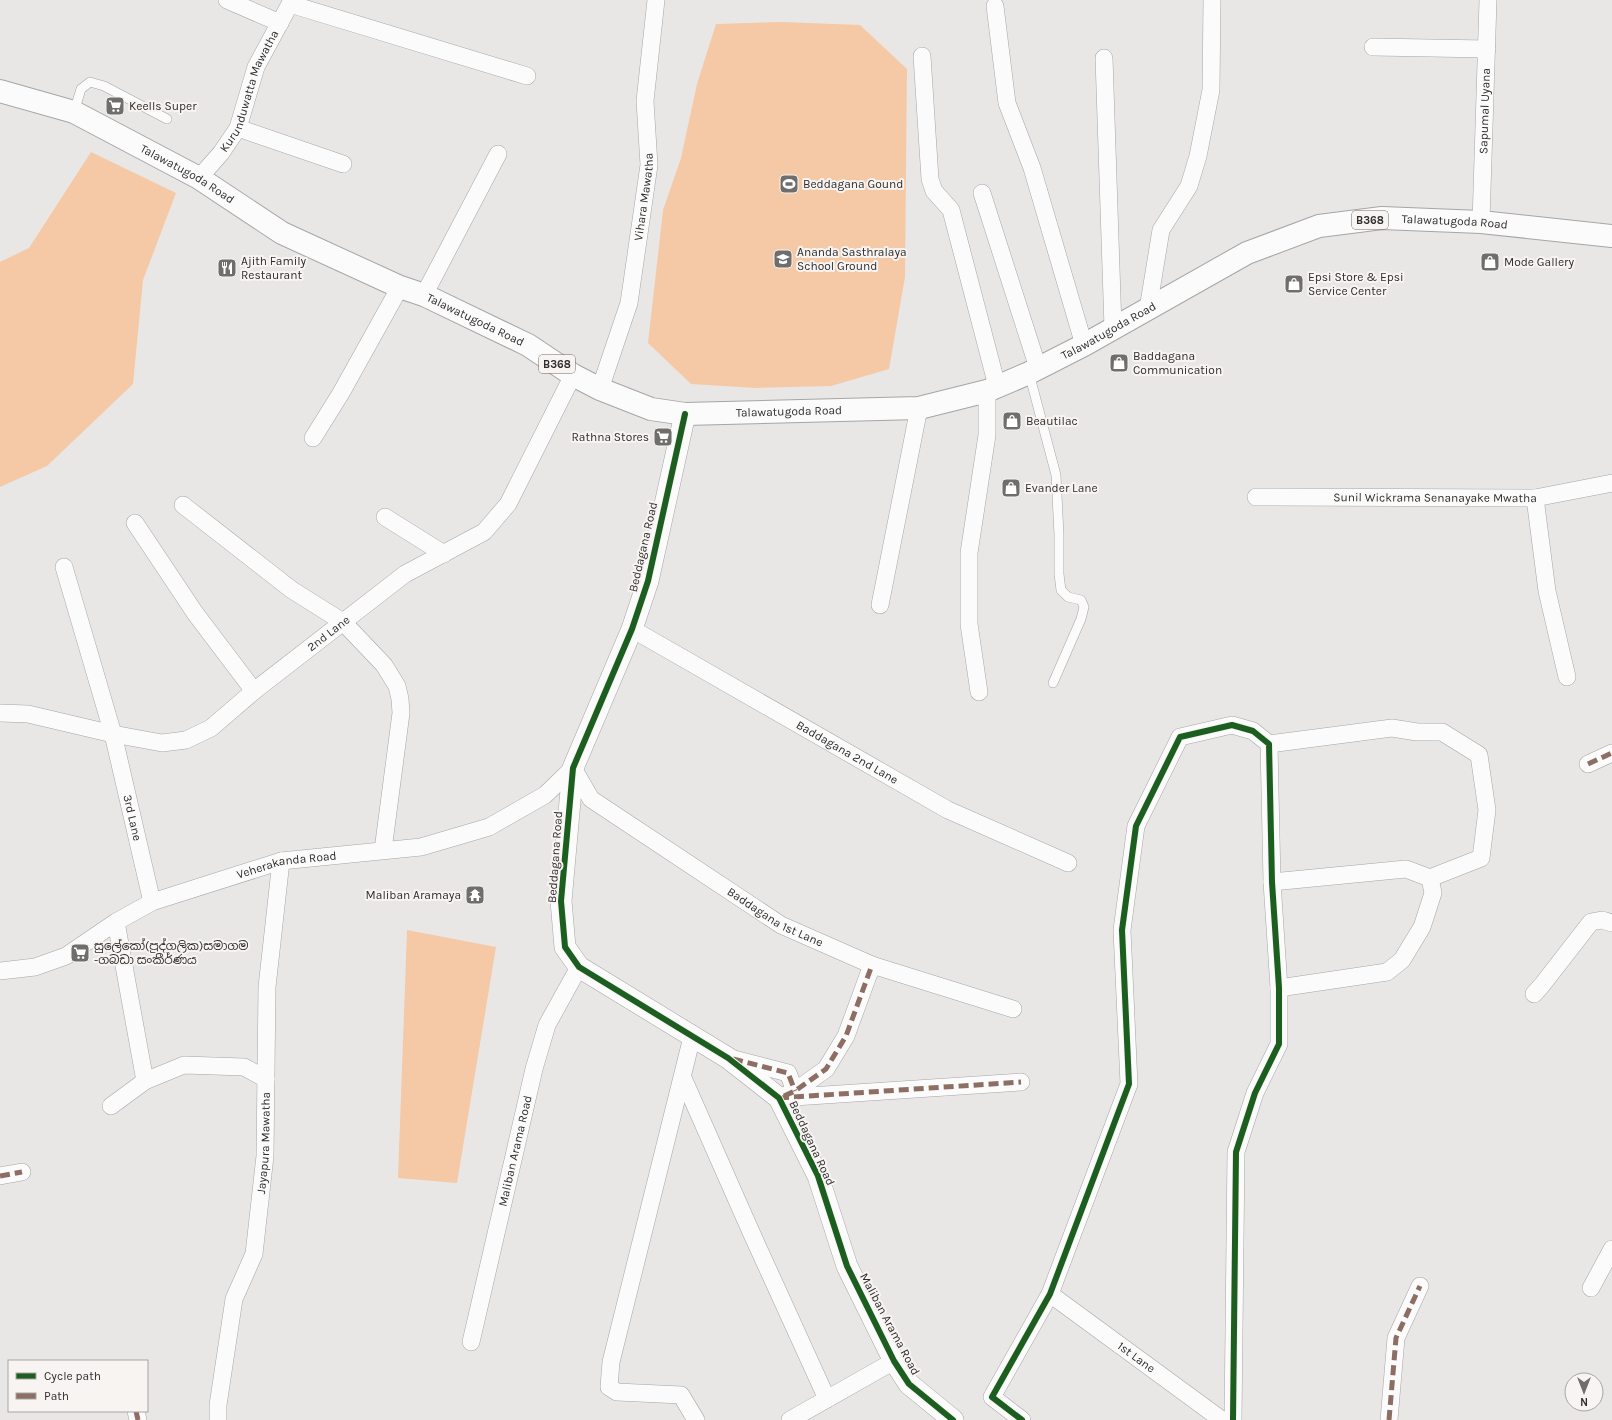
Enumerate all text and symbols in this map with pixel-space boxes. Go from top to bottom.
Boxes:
street label: Kurunduwatta Mawatha [217,28,282,155]
street label: Sapumal Uyana [1476,68,1493,154]
supermarket icon: Keells Super [104,95,126,117]
place label: Keells Super [129,99,197,113]
street label: Talawatugoda Road [138,141,237,206]
street label: Vihara Mawatha [631,153,656,242]
sports icon: Beddagana Gound [778,173,800,195]
place label: Beddagana Gound [803,177,903,191]
road number: B368 [1352,211,1388,229]
street label: Talawatugoda Road [1401,212,1509,232]
place label: Ananda Sasthralaya School Ground [797,245,907,273]
school or university icon: Ananda Sasthralaya School Ground [772,248,794,270]
shop icon: Mode Gallery [1479,251,1501,273]
place label: Ajith Family Restaurant [241,254,307,282]
place label: Mode Gallery [1504,255,1574,269]
restaurant icon: Ajith Family Restaurant [216,257,238,279]
place label: Epsi Store & Epsi Service Center [1308,270,1404,298]
shop icon: Epsi Store & Epsi Service Center [1283,273,1305,295]
street label: Talawatugoda Road [425,290,526,349]
street label: Talawatugoda Road [1059,299,1159,362]
place label: Baddagana Communication [1133,349,1222,377]
shop icon: Baddagana Communication [1108,352,1130,374]
road number: B368 [539,355,575,373]
street label: Talawatugoda Road [736,403,842,420]
shop icon: Beautilac [1001,410,1023,432]
place label: Beautilac [1026,414,1078,428]
supermarket icon: Rathna Stores [652,426,674,448]
place label: Rathna Stores [571,430,649,444]
shop icon: Evander Lane [1000,477,1022,499]
place label: Evander Lane [1025,481,1098,495]
street label: Sunil Wickrama Senanayake Mwatha [1333,490,1537,505]
street label: Beddagana Road [626,501,660,593]
street label: 2nd Lane [304,613,352,654]
street label: Baddagana 2nd Lane [794,718,901,787]
street label: 3rd Lane [120,793,145,842]
street label: Beddagana Road [545,811,565,903]
street label: Veherakanda Road [235,848,337,882]
temple icon: Maliban Aramaya [464,884,486,906]
street label: Baddagana 1st Lane [725,884,825,950]
place label: Maliban Aramaya [366,888,461,902]
place label: සුලේකෝ(පුද්ගලික)සමාගම -ගබඩා සංකීර්ණය [94,938,249,967]
supermarket icon: සුලේකෝ(පුද්ගලික)සමාගම -ගබඩා සංකීර්ණය [69,942,91,964]
street label: Jayapura Mawatha [254,1092,273,1195]
street label: Maliban Arama Road [495,1094,535,1208]
street label: Beddagana Road [786,1098,838,1188]
street label: Maliban Arama Road [857,1271,923,1377]
street label: 1st Lane [1115,1339,1158,1376]
legend [8,1360,148,1412]
text: Cycle path [44,1369,101,1383]
north arrow [1564,1372,1604,1412]
text: Path [44,1389,69,1403]
text: N [1580,1395,1588,1408]

